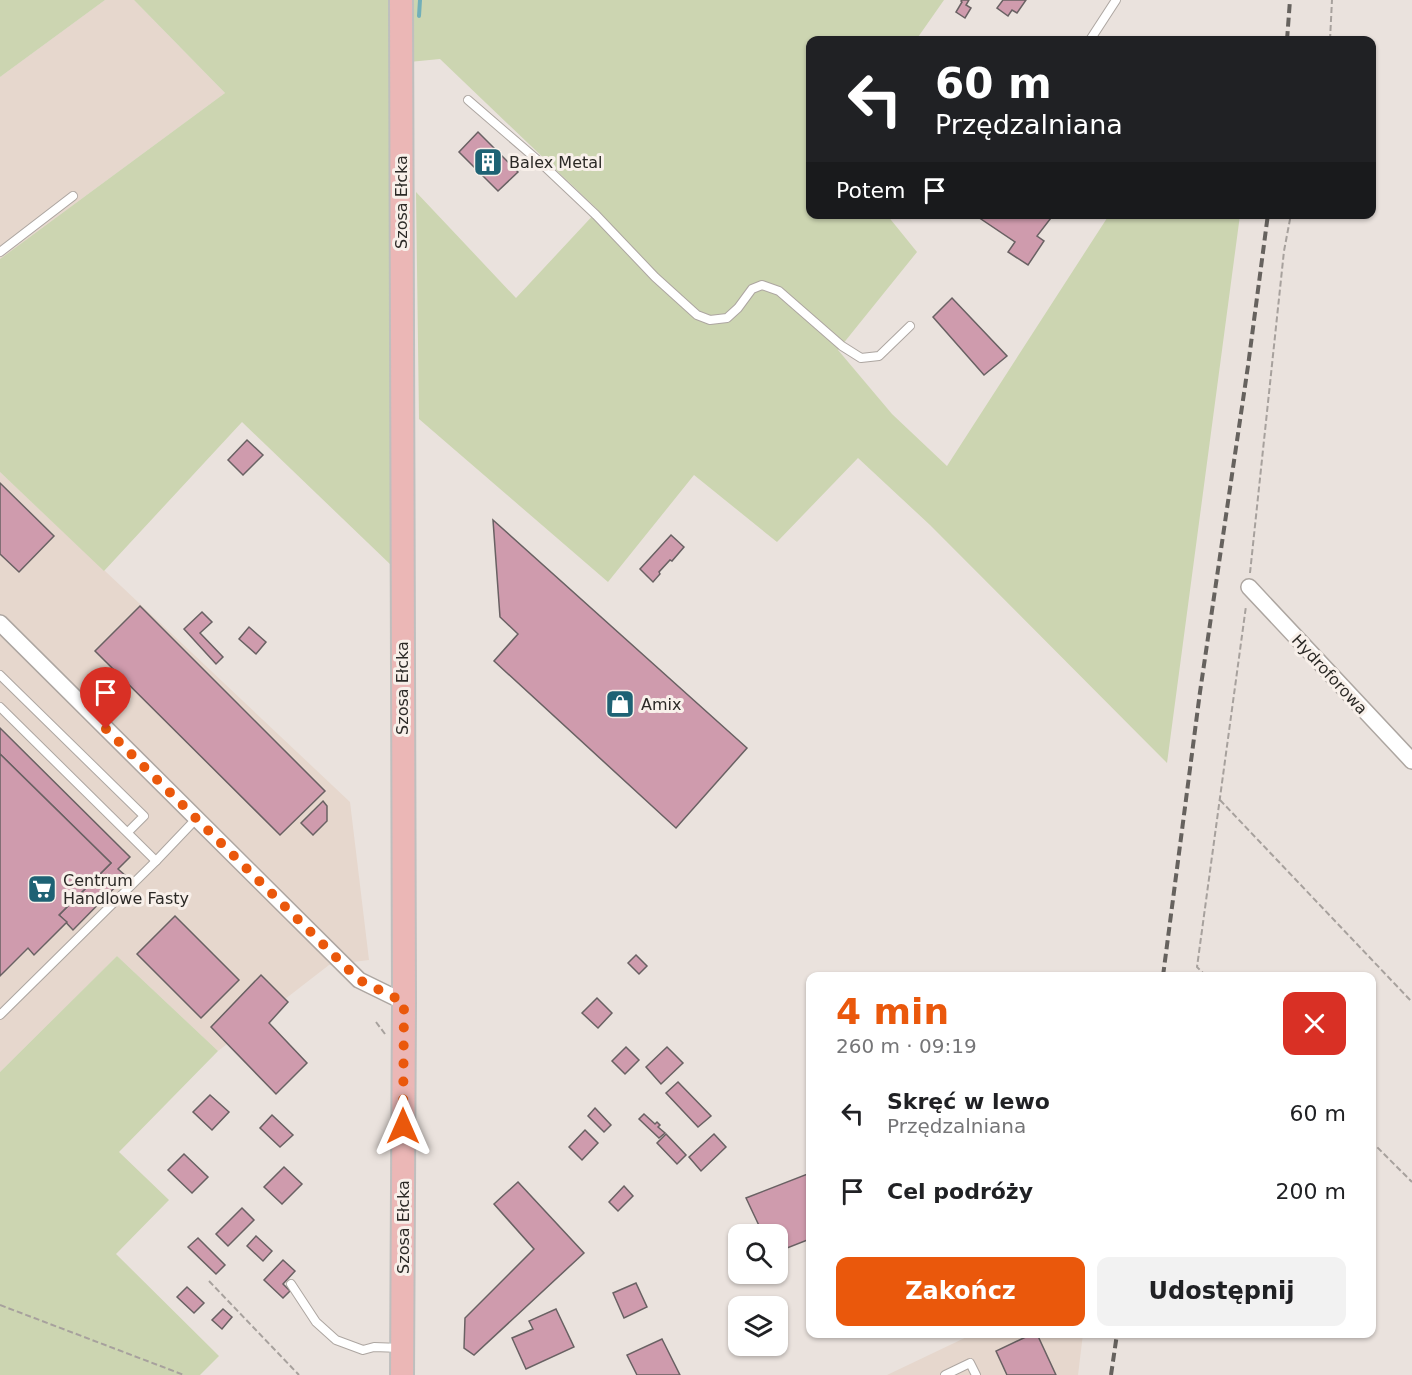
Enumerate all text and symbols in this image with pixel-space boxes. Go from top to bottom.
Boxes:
text: 60 m [935,59,1052,108]
icon: left [836,60,914,138]
text: Przędzalniana [935,109,1123,140]
building icon: Balex Metal [472,146,504,178]
place label: Balex Metal [509,153,603,172]
street label: Szosa Ełcka [392,155,411,249]
icon: arrive [918,174,951,207]
text: Potem [836,178,906,203]
street label: Hydroforowa [1288,631,1371,718]
street label: Szosa Ełcka [393,641,412,735]
pin [80,667,131,729]
icon: arrive [89,676,122,709]
shop icon: Amix [604,688,636,720]
place label: Amix [641,695,681,714]
place label: Centrum Handlowe Fasty [63,871,189,908]
supermarket icon: Centrum Handlowe Fasty [26,873,58,905]
text: 4 min [836,991,949,1032]
button: close [1283,992,1346,1055]
text: 260 m · 09:19 [836,1034,977,1058]
text: Skręć w lewo [887,1089,1050,1114]
position arrow [371,1094,435,1158]
icon: left [836,1097,869,1130]
text: 60 m [1290,1101,1346,1126]
text: Przędzalniana [887,1114,1026,1138]
icon: arrive [836,1175,869,1208]
text: Cel podróży [887,1179,1033,1204]
text: 200 m [1276,1179,1346,1204]
street label: Szosa Ełcka [394,1180,413,1274]
map controls [728,1224,788,1356]
button: search [728,1224,788,1284]
button: Zakończ [836,1257,1085,1326]
button: Udostępnij [1097,1257,1346,1326]
button: layers [728,1296,788,1356]

